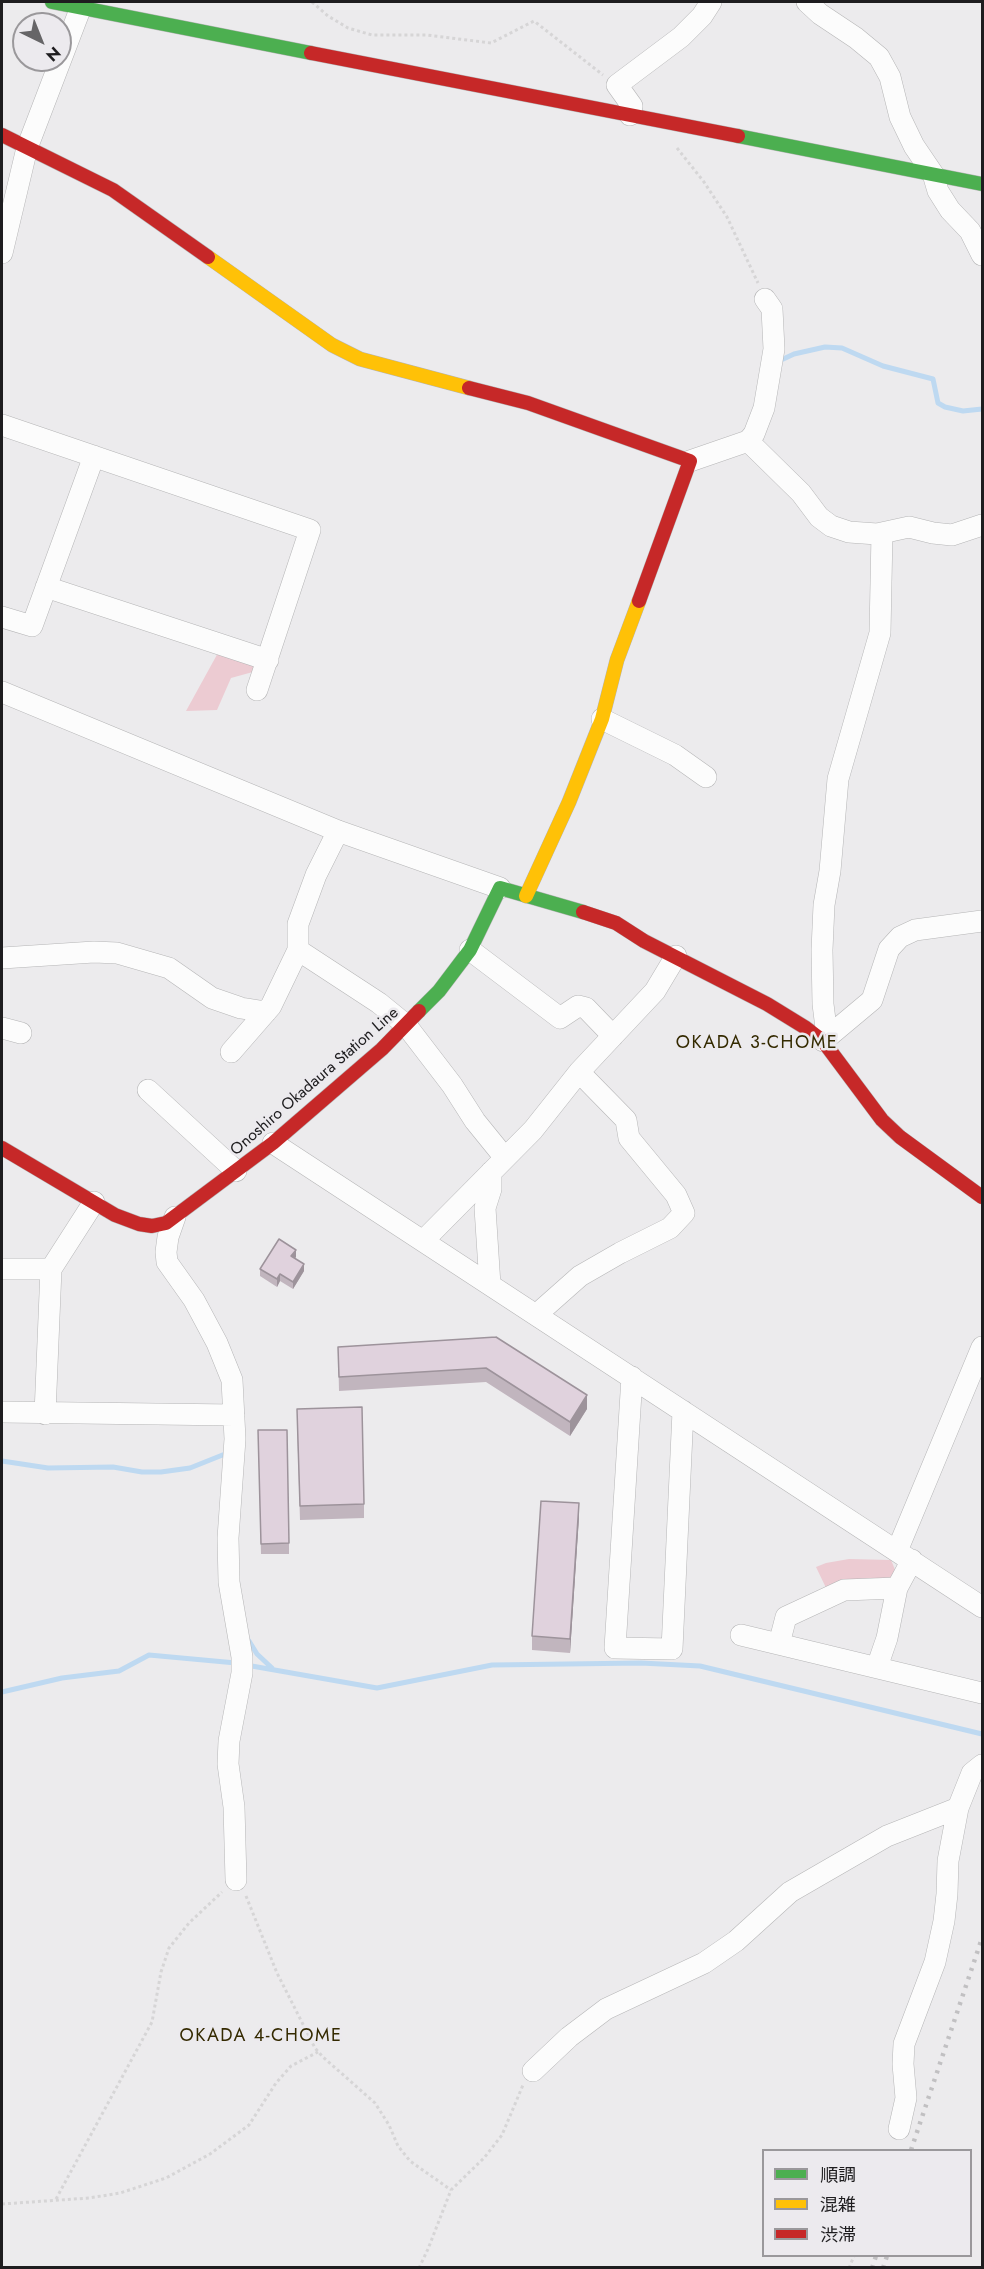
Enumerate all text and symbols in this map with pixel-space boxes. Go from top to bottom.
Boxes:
north arrow [12,12,72,72]
text: N [41,41,66,67]
street label: Onoshiro Okadaura Station Line [227,1004,403,1160]
district label: OKADA 3-CHOME [676,1033,838,1055]
district label: OKADA 4-CHOME [180,2026,342,2048]
legend [762,2149,972,2257]
text: 順調 [820,2162,856,2188]
text: 混雑 [820,2192,856,2218]
text: 渋滞 [820,2222,856,2248]

